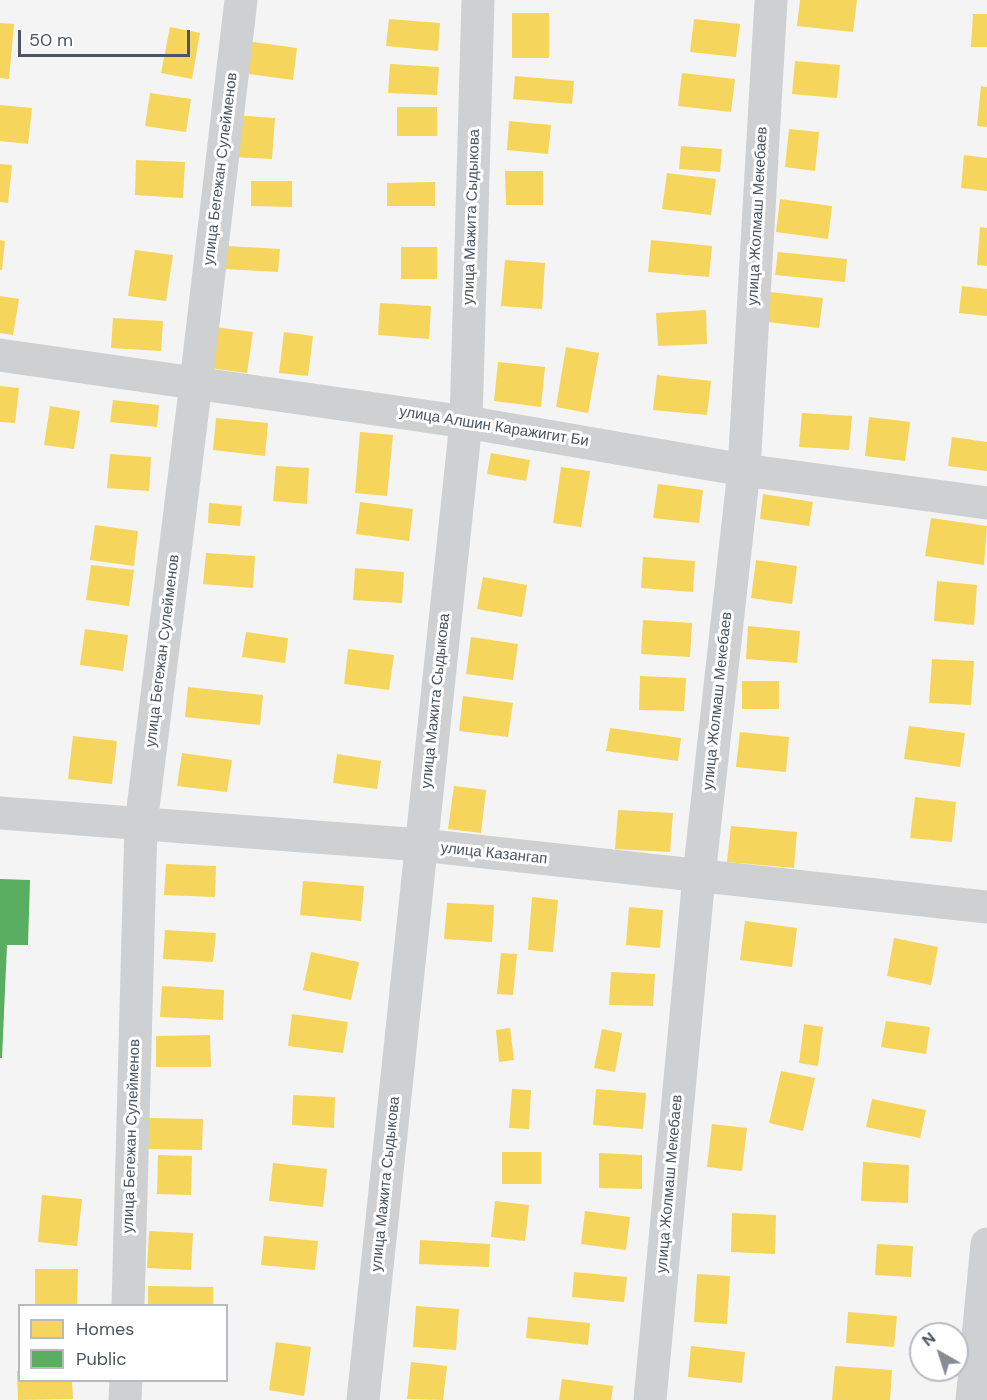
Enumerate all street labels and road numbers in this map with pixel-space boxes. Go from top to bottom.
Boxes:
street label: улица Бегежан Сулейменов [200,72,242,266]
street label: улица Жолмаш Мекебаев [744,126,772,306]
street label: улица Мажита Сыдыкова [460,129,484,305]
street label: улица Алшин Каражигит Би [398,403,590,451]
street label: улица Бегежан Сулейменов [142,554,184,748]
street label: улица Жолмаш Мекебаев [700,611,736,791]
street label: улица Мажита Сыдыкова [418,613,454,789]
street label: улица Казангап [440,839,548,869]
street label: улица Бегежан Сулейменов [120,1039,144,1233]
street label: улица Жолмаш Мекебаев [653,1094,687,1274]
street label: улица Мажита Сыдыкова [368,1096,404,1272]

